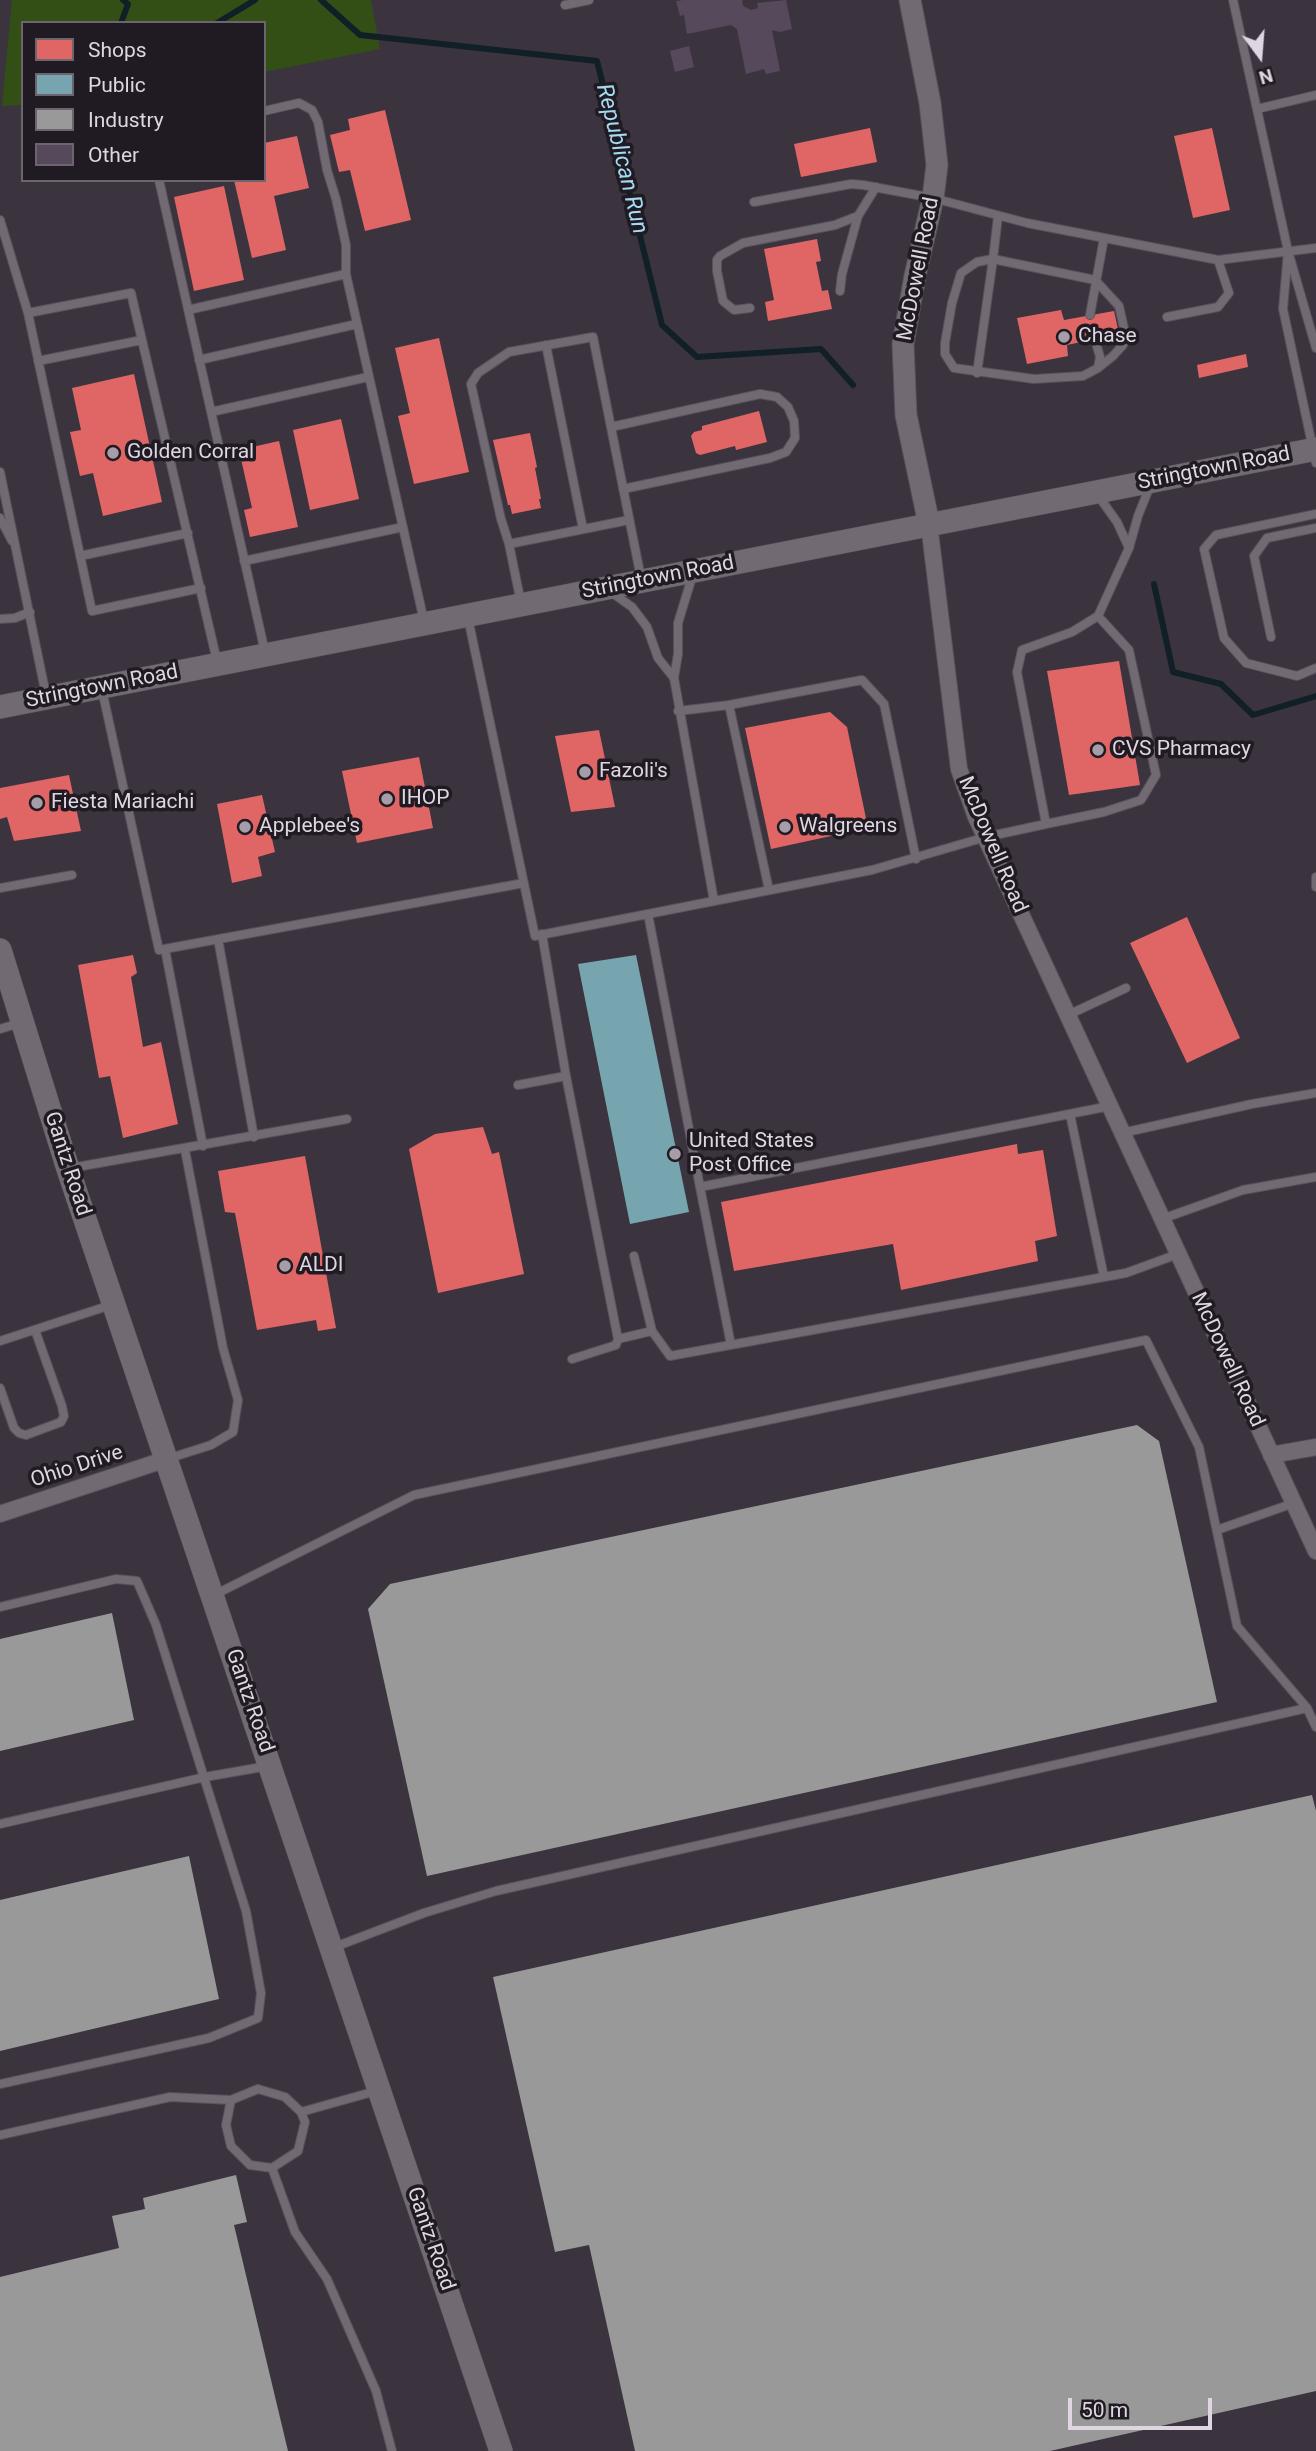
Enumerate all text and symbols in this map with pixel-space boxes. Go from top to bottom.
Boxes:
legend [21,21,266,182]
north arrow [1225,21,1295,91]
text: Shops [88,38,147,62]
text: N [1256,64,1276,90]
text: Public [88,73,146,97]
water label: Republican Run [589,81,653,237]
text: Industry [88,108,164,132]
text: Other [88,143,139,167]
street label: McDowell Road [893,195,945,343]
place label: Chase [1078,324,1137,350]
marker: Chase [1056,329,1072,345]
place label: Golden Corral [127,440,254,466]
street label: Stringtown Road [1136,442,1292,496]
marker: Golden Corral [105,445,121,461]
street label: Stringtown Road [580,551,736,605]
street label: Stringtown Road [24,660,180,714]
place label: CVS Pharmacy [1112,737,1251,763]
marker: CVS Pharmacy [1090,742,1106,758]
place label: Fazoli's [599,759,668,785]
marker: Fazoli's [577,764,593,780]
street label: McDowell Road [952,773,1032,917]
place label: IHOP [401,786,449,812]
place label: Fiesta Mariachi [51,790,194,816]
marker: IHOP [379,791,395,807]
marker: Fiesta Mariachi [29,795,45,811]
place label: Applebee's [259,814,360,840]
place label: Walgreens [799,814,897,840]
marker: Applebee's [237,819,253,835]
marker: Walgreens [777,819,793,835]
street label: Gantz Road [38,1109,96,1219]
place label: United States Post Office [689,1129,814,1179]
marker: United States Post Office [667,1146,683,1162]
place label: ALDI [299,1253,344,1279]
marker: ALDI [277,1258,293,1274]
street label: McDowell Road [1185,1289,1269,1431]
street label: Ohio Drive [28,1440,126,1494]
street label: Gantz Road [220,1646,278,1756]
street label: Gantz Road [401,2184,459,2294]
scale bar [1071,2384,1214,2428]
text: 50 m [1081,2398,1128,2422]

